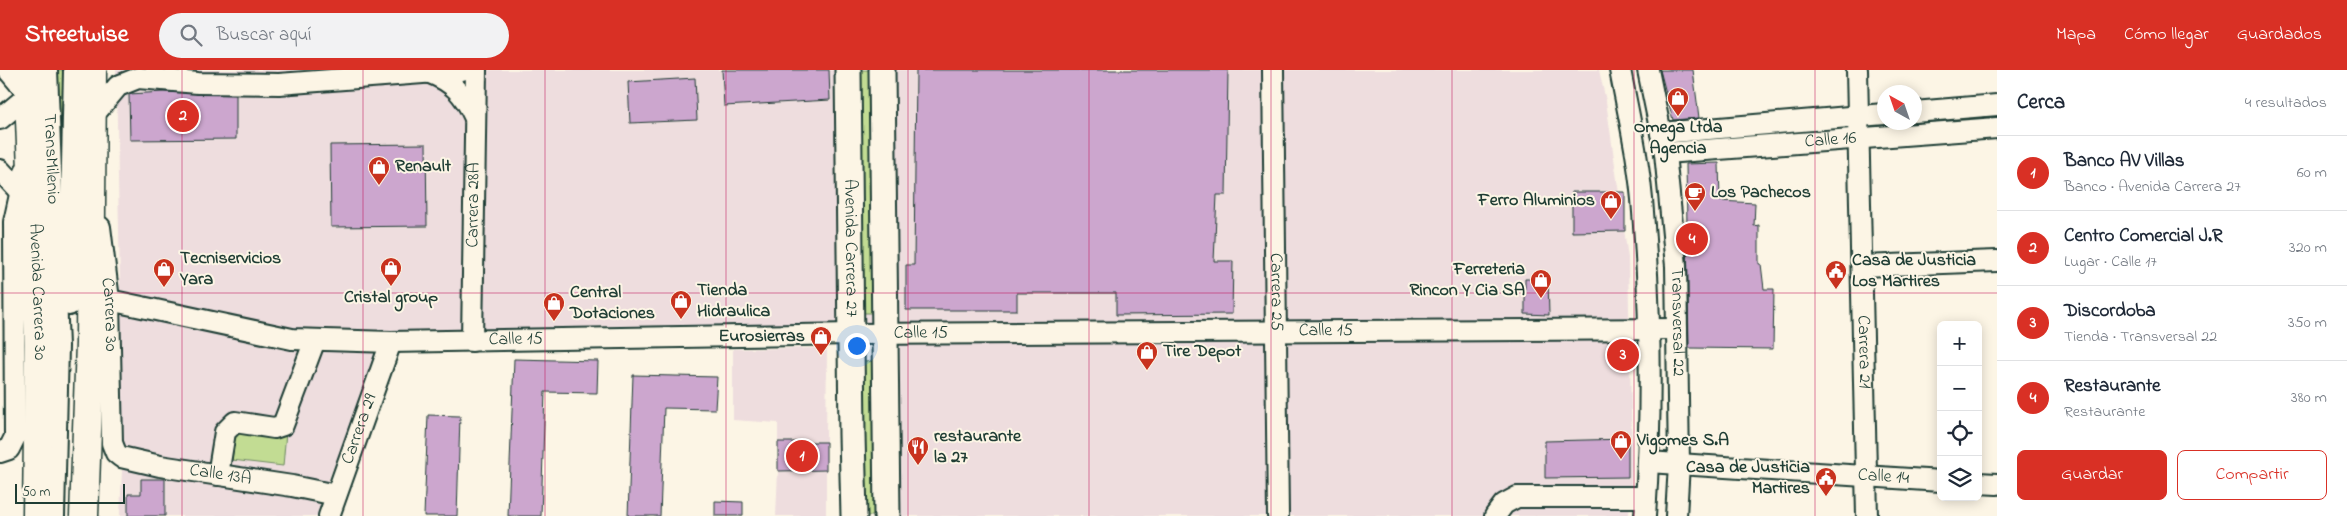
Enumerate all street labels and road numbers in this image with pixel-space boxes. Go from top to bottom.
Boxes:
street label: TransMilenio [36,113,65,205]
street label: Calle 16 [1804,126,1857,155]
street label: Carrera 28A [460,162,488,248]
street label: Avenida Carrera 27 [836,179,864,318]
street label: Avenida Carrera 30 [21,223,52,361]
street label: Carrera 25 [1262,253,1289,331]
street label: Transversal 22 [1663,267,1691,377]
street label: Carrera 30 [93,276,123,352]
street label: Carrera 21 [1850,315,1877,389]
street label: Calle 15 [1299,318,1353,344]
street label: Calle 15 [894,320,948,347]
street label: Calle 15 [488,326,543,353]
street label: Carrera 29 [335,390,385,468]
street label: Calle 13A [188,458,253,493]
street label: Calle 14 [1857,463,1911,492]

